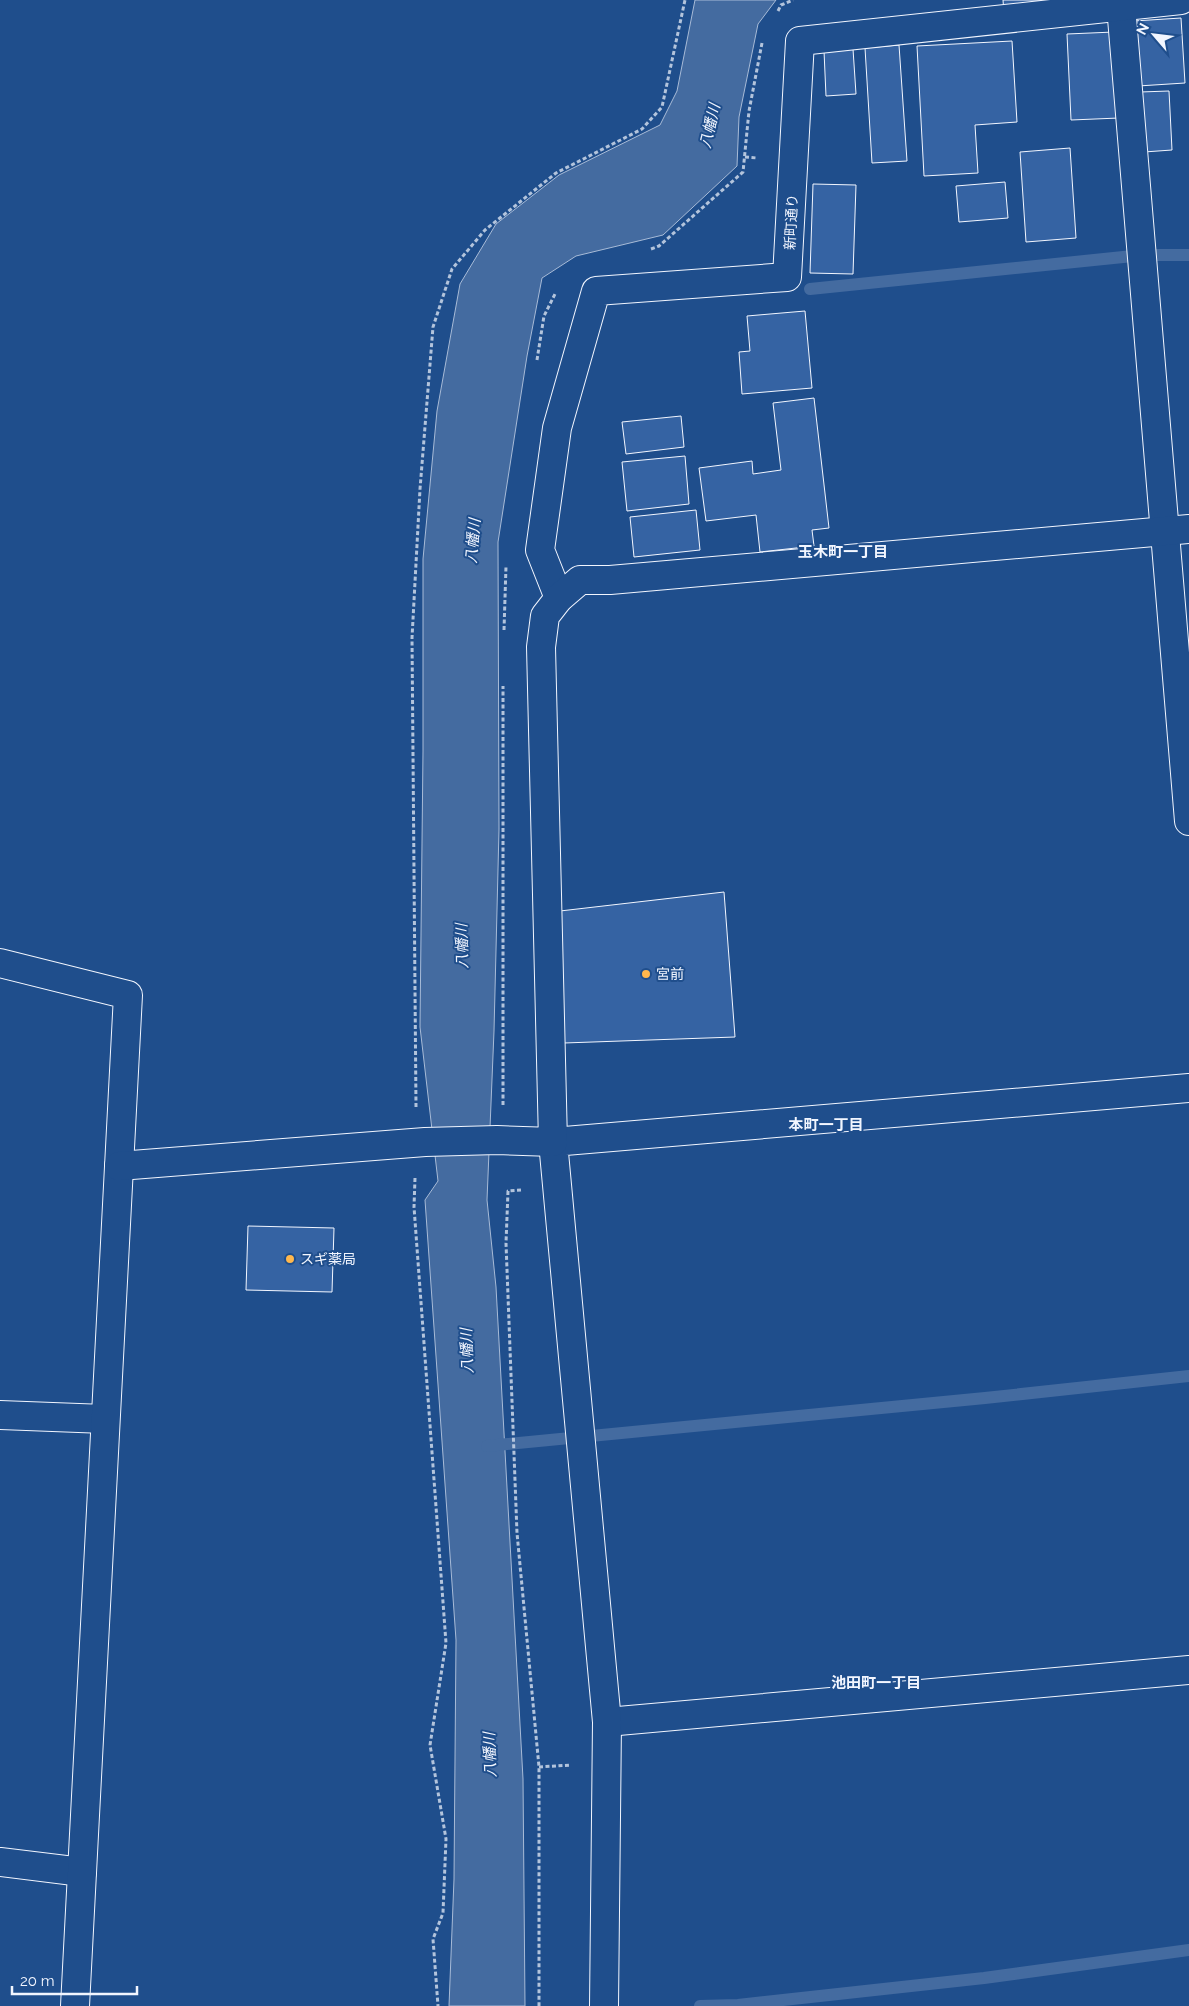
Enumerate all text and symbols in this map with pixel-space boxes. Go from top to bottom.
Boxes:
north arrow [1129,10,1179,60]
text: N [1133,20,1152,37]
water label: 八幡川 [696,100,724,150]
street label: 新町通り [782,194,800,250]
water label: 八幡川 [462,516,484,564]
district label: 玉木町一丁目 [798,543,888,561]
water label: 八幡川 [453,921,471,969]
place label: 宮前 [656,966,684,982]
marker: 宮前 [640,968,652,980]
district label: 本町一丁目 [788,1116,864,1134]
place label: スギ薬局 [300,1251,356,1267]
marker: スギ薬局 [284,1253,296,1265]
water label: 八幡川 [457,1326,477,1374]
district label: 池田町一丁目 [831,1674,921,1692]
water label: 八幡川 [480,1730,500,1778]
scale bar [12,1964,138,1996]
text: 20 m [20,1972,55,1990]

